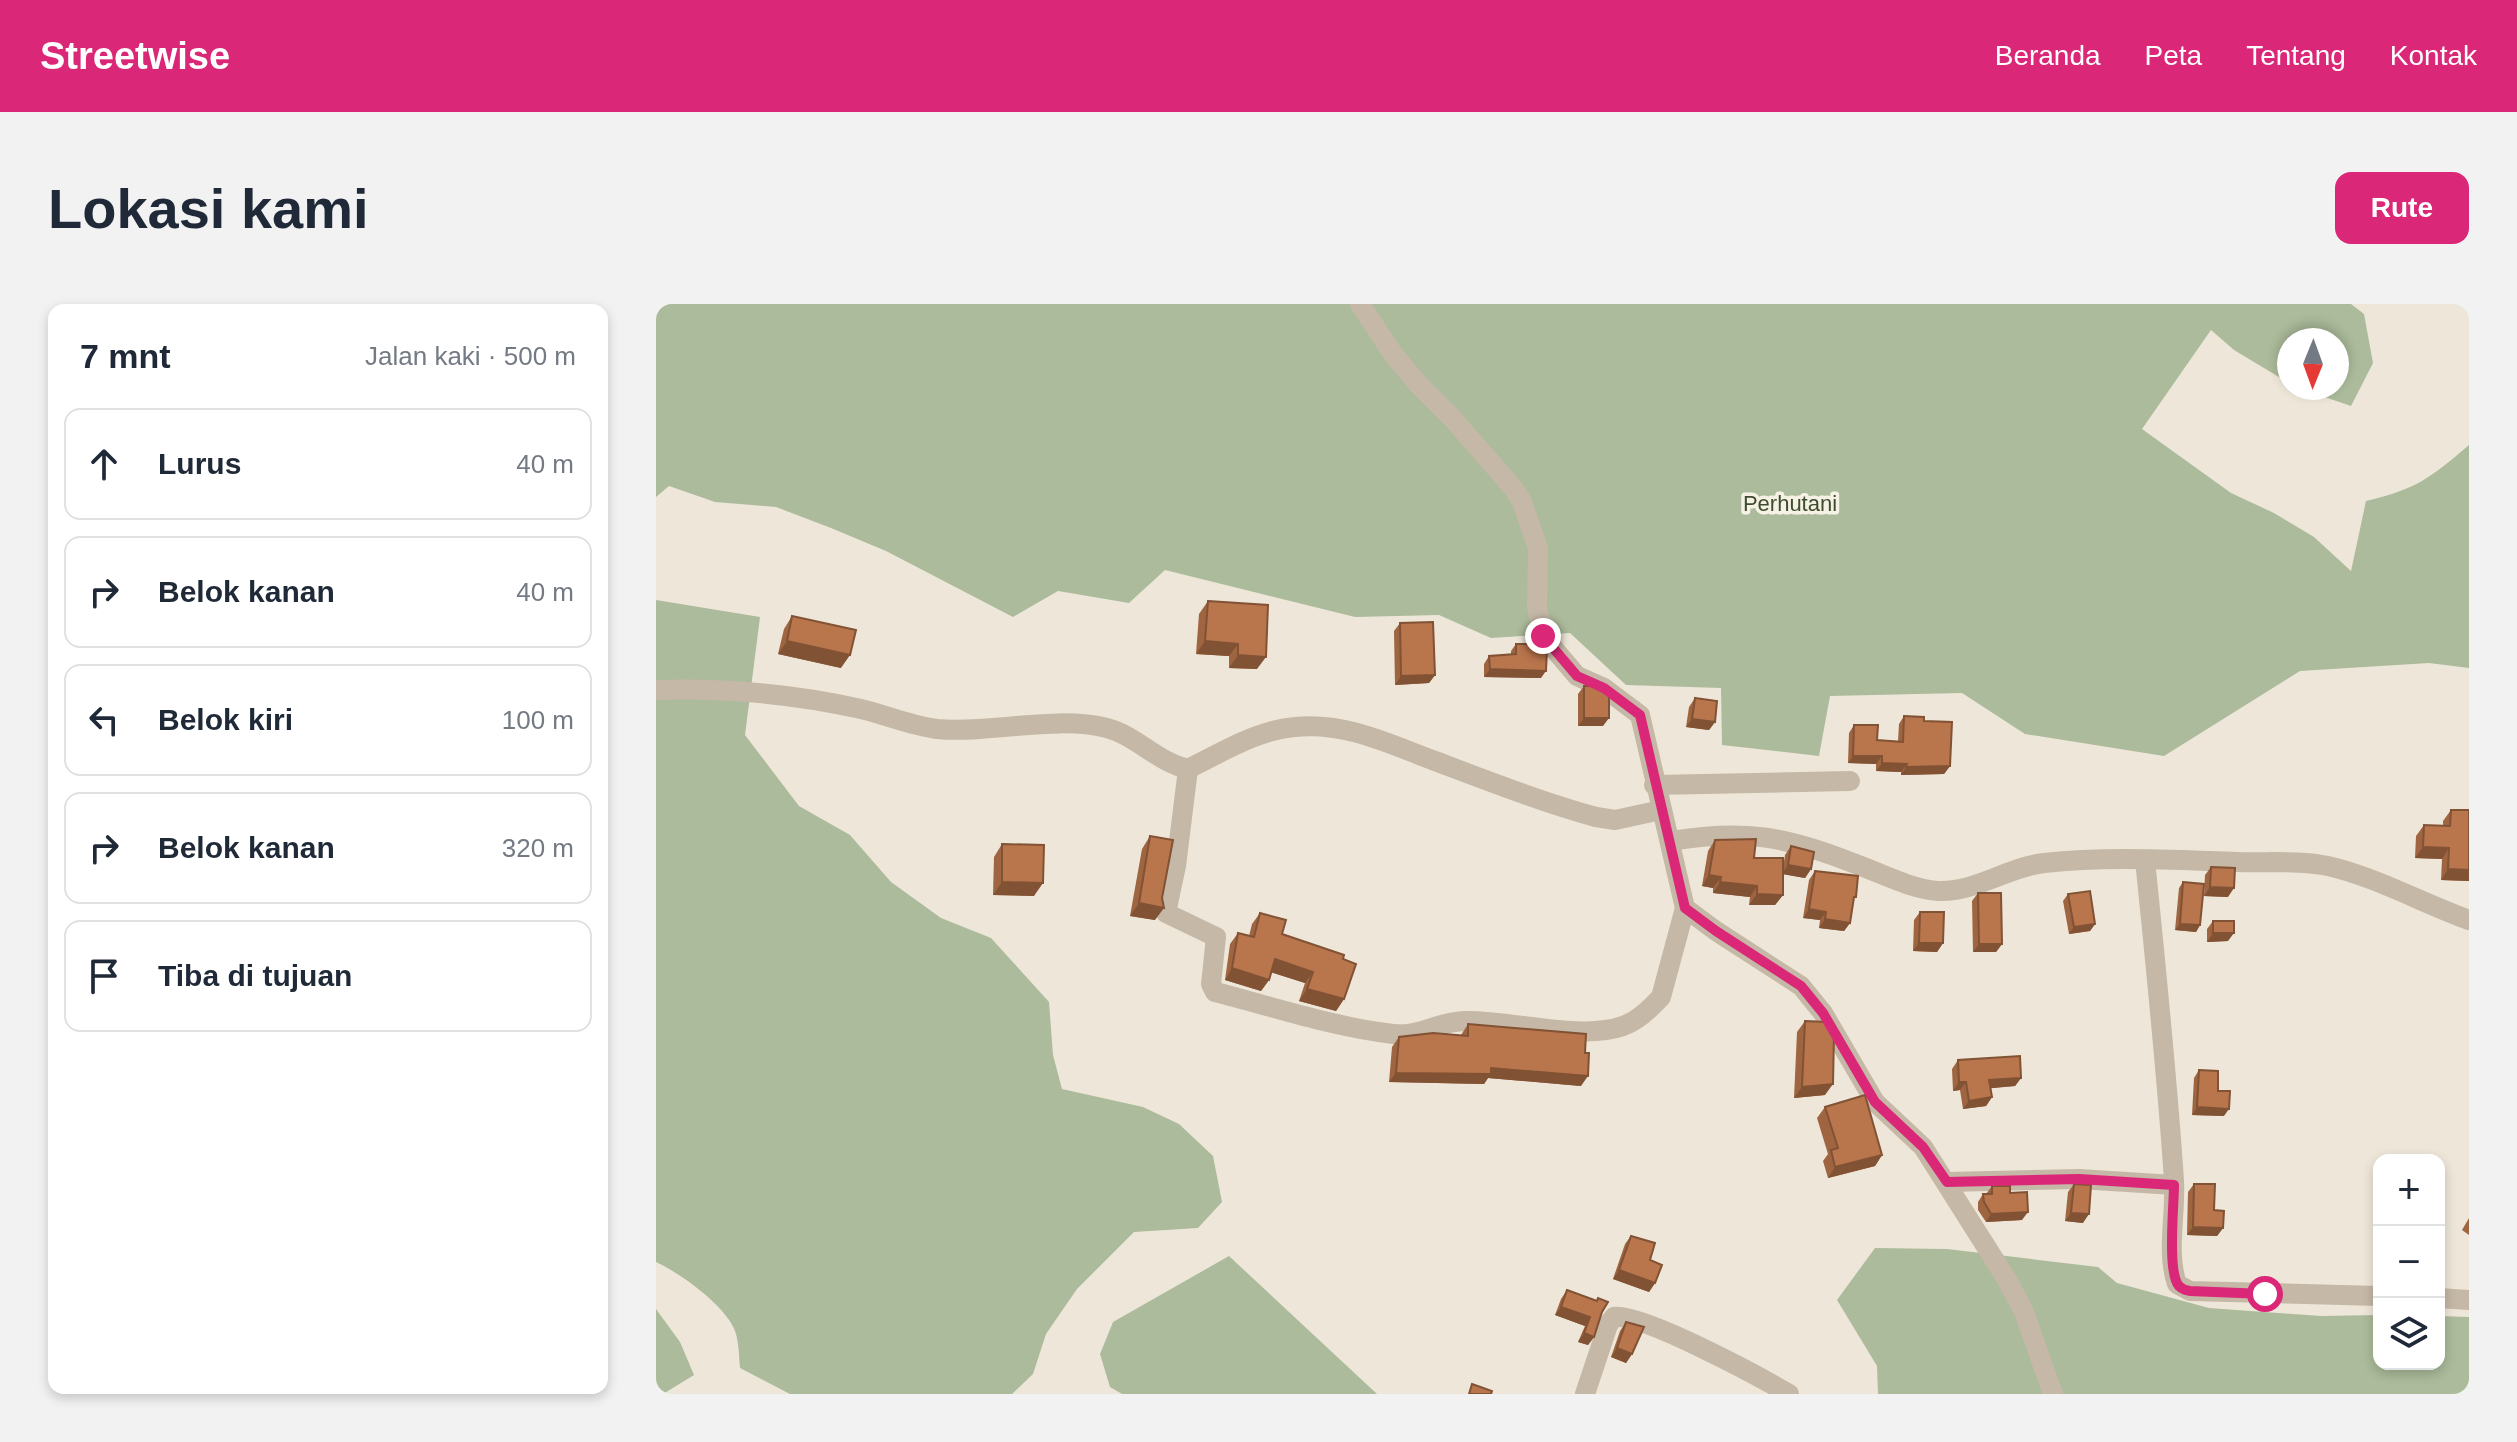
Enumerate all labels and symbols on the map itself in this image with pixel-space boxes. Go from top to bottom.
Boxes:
north arrow [2277,328,2349,400]
park label: Perhutani [1743,491,1837,516]
route end [1525,618,1561,654]
route start [2247,1276,2283,1312]

